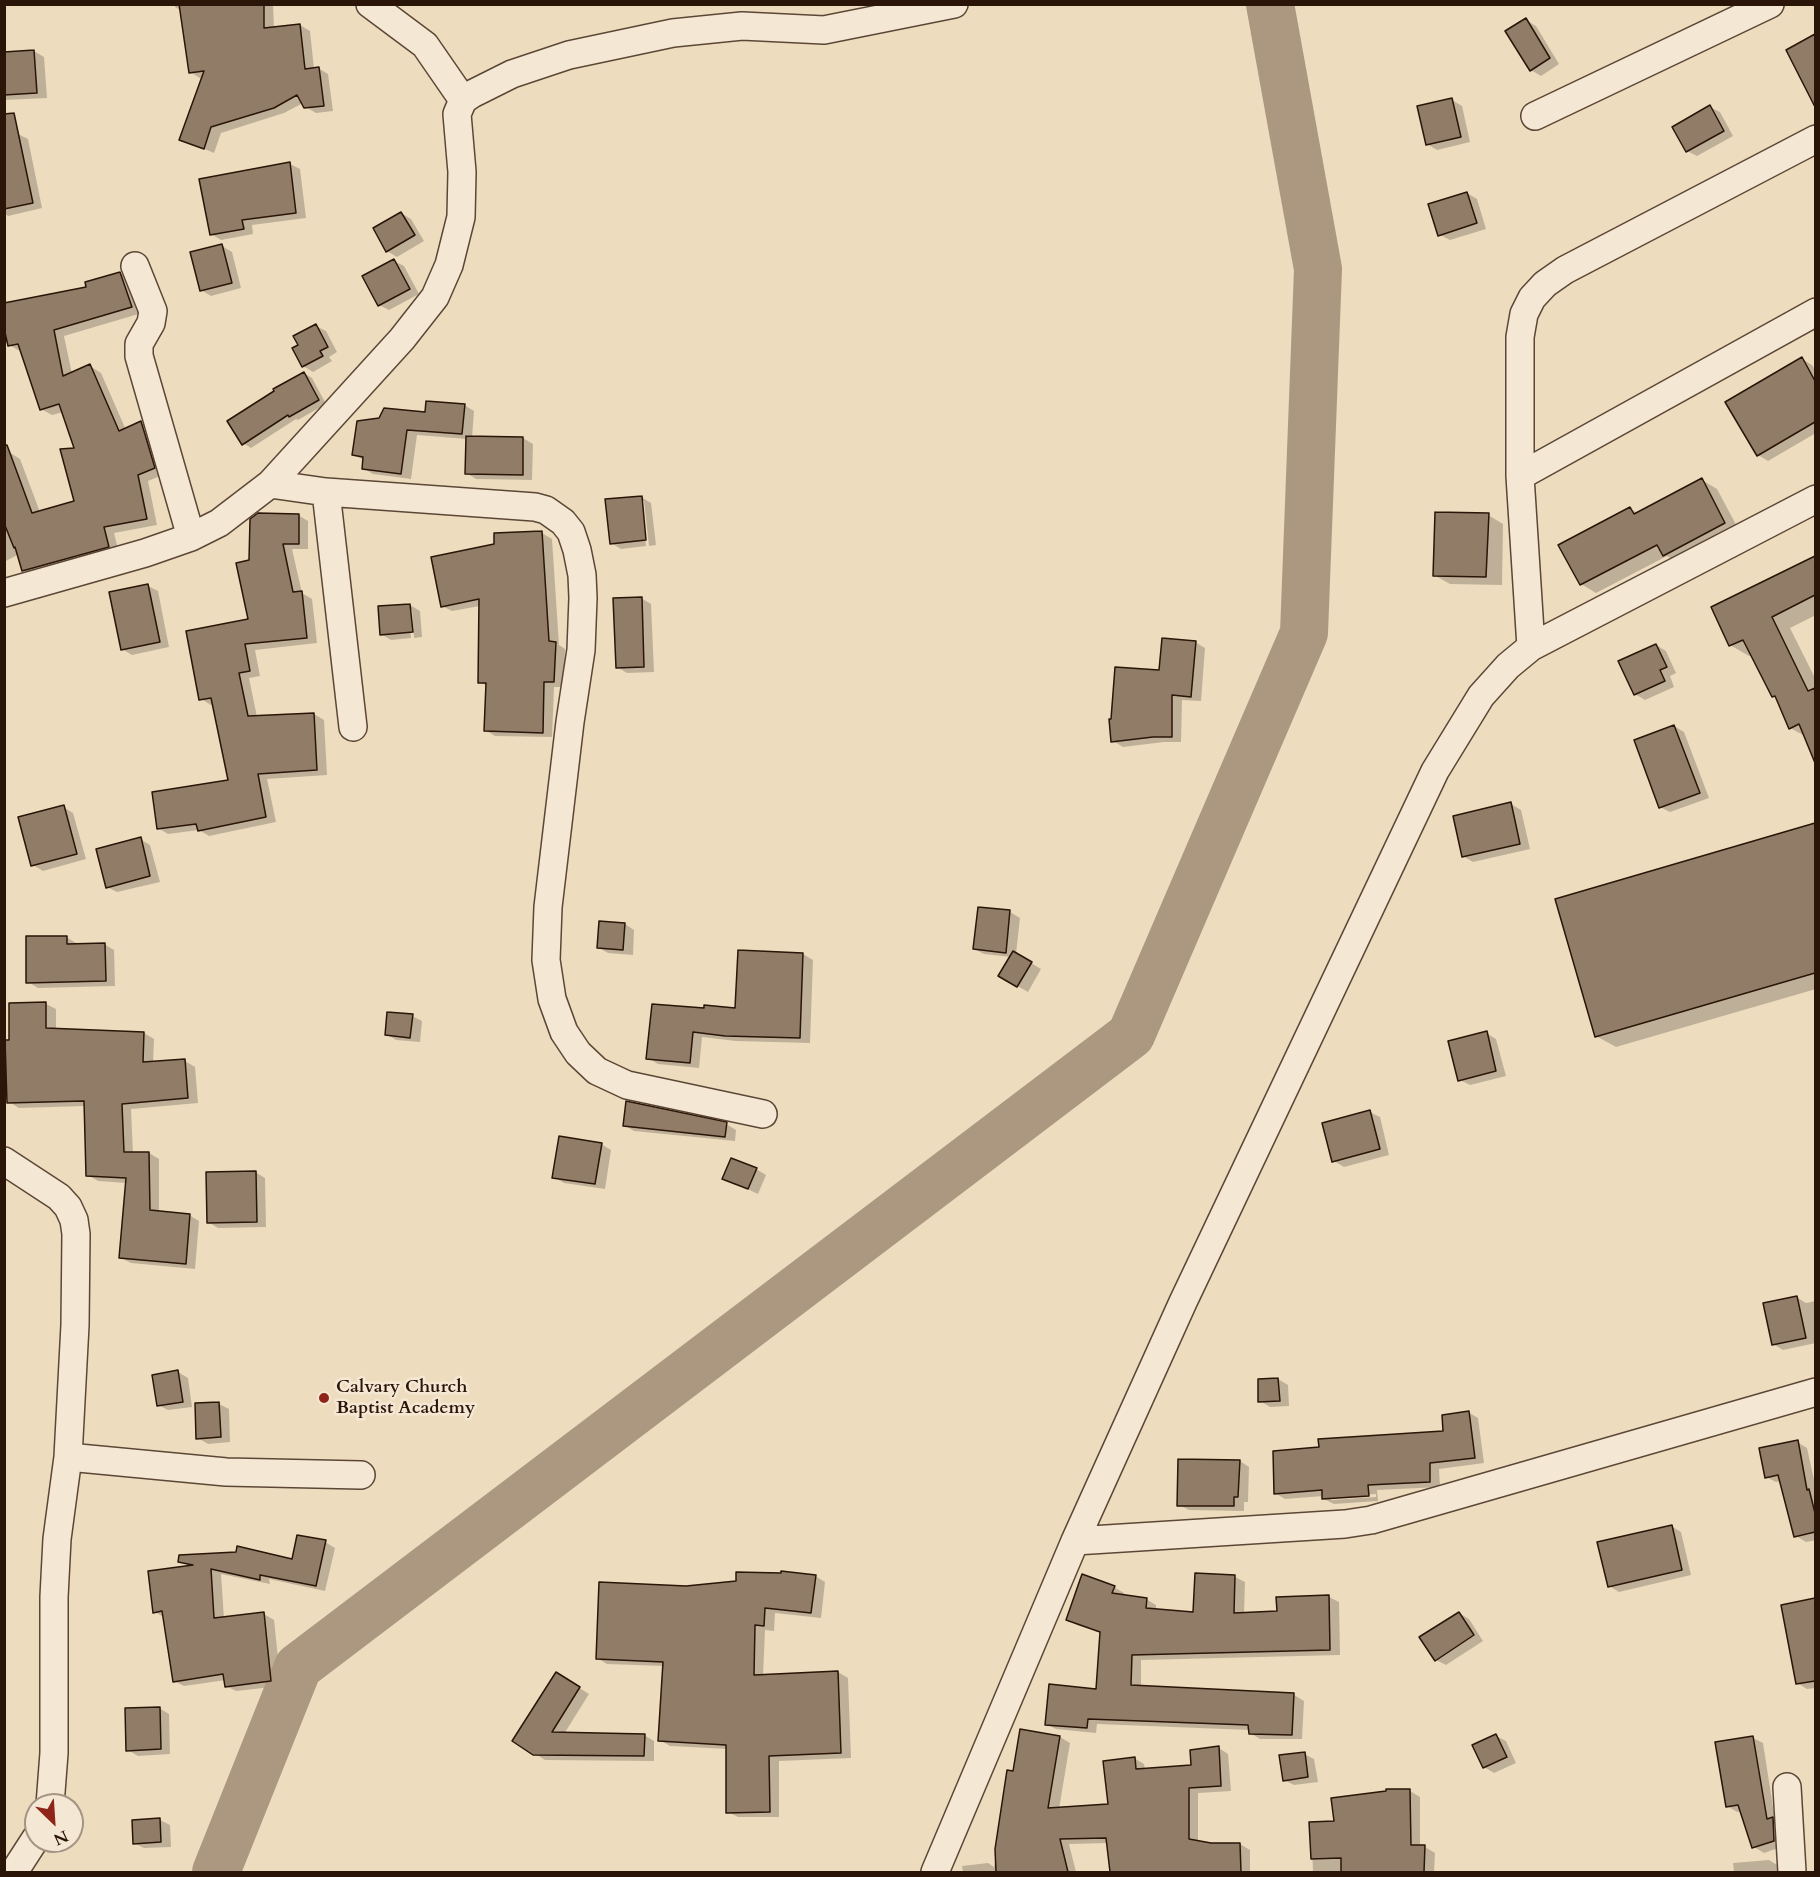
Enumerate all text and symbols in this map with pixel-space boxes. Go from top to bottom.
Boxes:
place label: Calvary Church Baptist Academy [336,1377,475,1420]
marker: Calvary Church Baptist Academy [317,1391,331,1405]
north arrow [24,1793,84,1853]
text: N [50,1825,72,1850]

